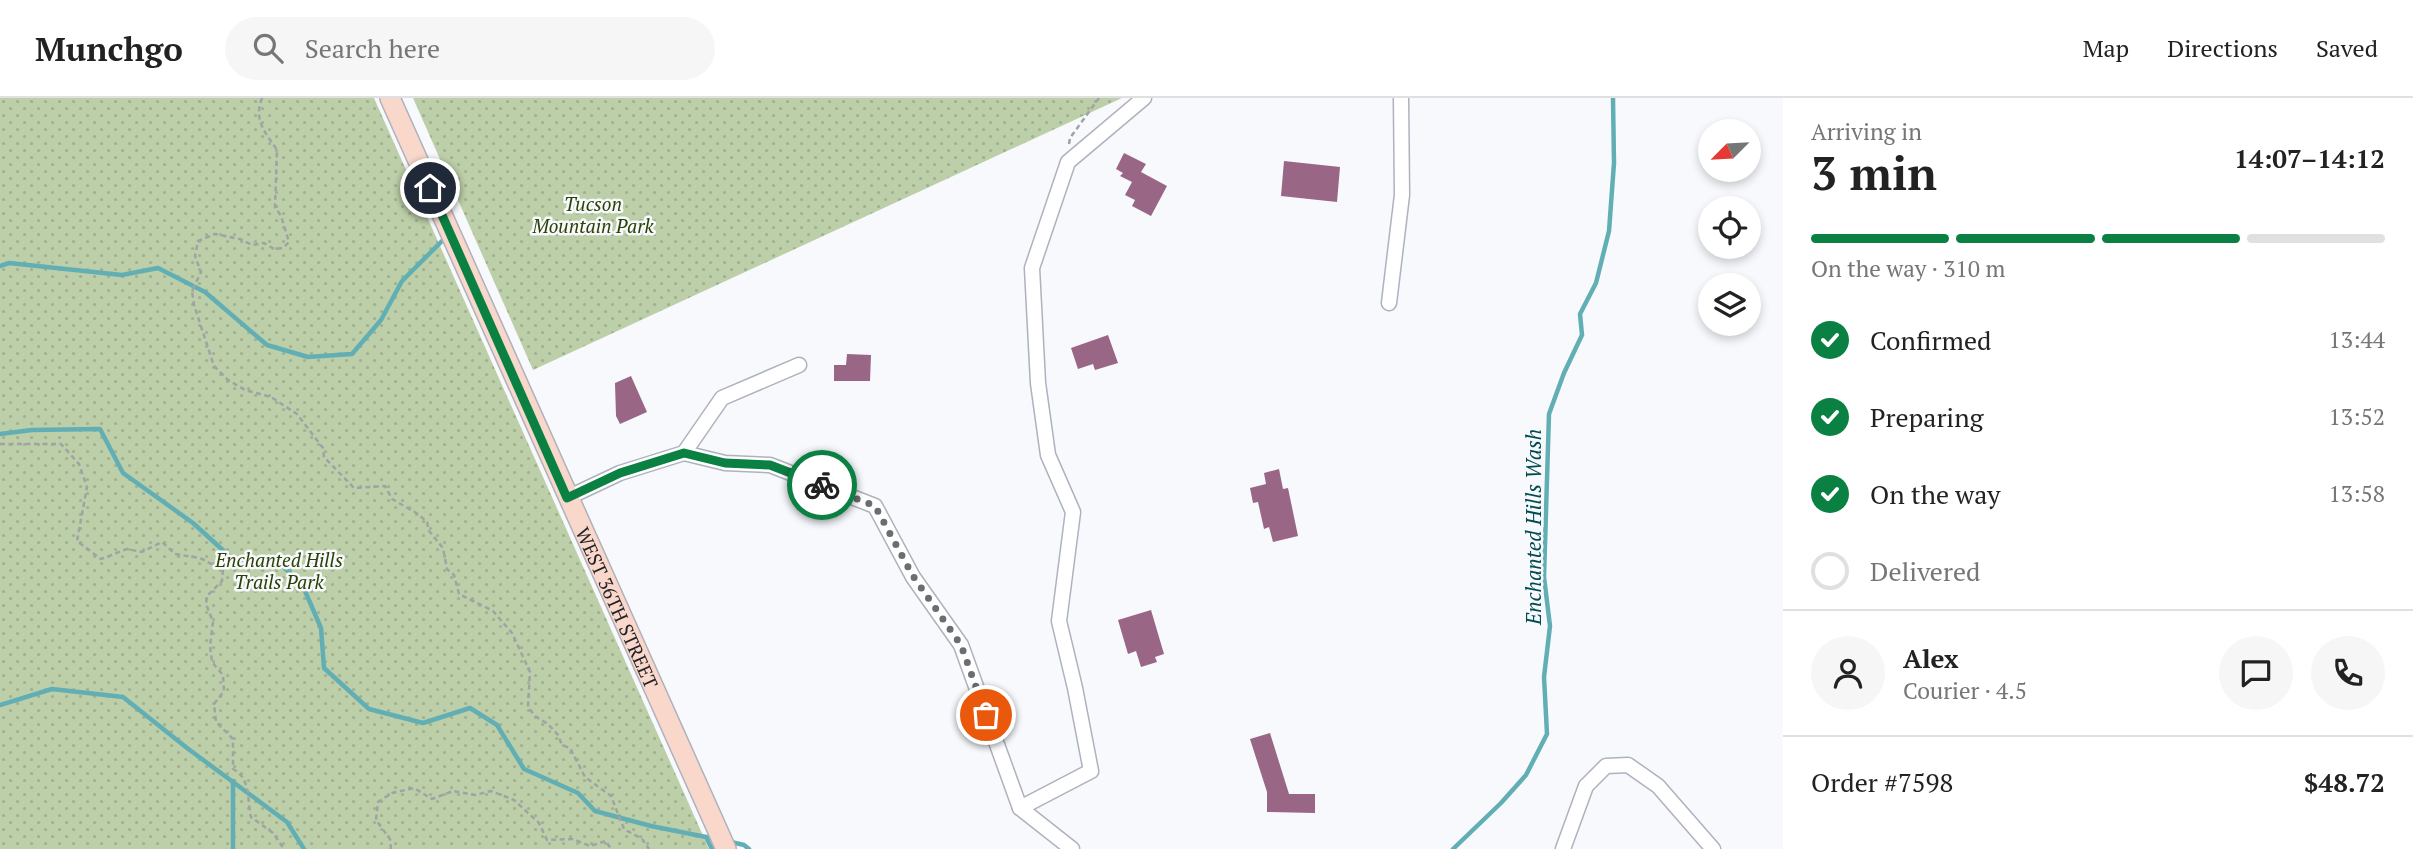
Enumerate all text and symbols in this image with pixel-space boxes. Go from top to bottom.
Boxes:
search box [225,17,715,80]
text: Munchgo [35,27,183,70]
icon: search [249,29,287,67]
text: Search here [305,31,440,65]
text: Map [2083,32,2129,64]
text: Directions [2167,32,2278,64]
text: Saved [2316,32,2378,64]
text: Arriving in [1811,116,1922,147]
north arrow [1698,119,1760,182]
map controls [1698,119,1761,336]
text: 14:07–14:12 [2234,141,2385,175]
text: 3 min [1811,142,1937,203]
pin [400,158,460,218]
icon: home [411,169,449,207]
park label: Tucson Mountain Park [531,191,654,238]
button: locate [1698,196,1761,259]
text: On the way · 310 m [1811,253,2005,284]
button: layers [1698,273,1761,336]
icon: check [1811,321,1849,359]
text: Confirmed [1870,323,1991,357]
text: 13:44 [2328,324,2385,355]
icon: check [1811,398,1849,436]
text: Preparing [1870,400,1983,434]
text: 13:52 [2328,401,2385,432]
water label: Enchanted Hills Wash [1519,429,1547,626]
courier [787,450,857,520]
icon: bike [803,466,841,504]
icon: check [1811,475,1849,513]
text: On the way [1870,477,2001,511]
text: 13:58 [2328,478,2385,509]
street label: WEST 36TH STREET [571,523,665,692]
park label: Enchanted Hills Trails Park [214,547,343,594]
text: Delivered [1870,554,1980,588]
button: person [1811,636,1885,710]
button: chat [2219,636,2293,710]
button: phone [2311,636,2385,710]
text: Alex [1903,641,1959,675]
text: Courier · 4.5 [1903,675,2027,706]
pin [956,685,1016,745]
icon: bag [967,696,1005,734]
text: Order #7598 [1811,765,1953,799]
text: $48.72 [2304,765,2385,799]

